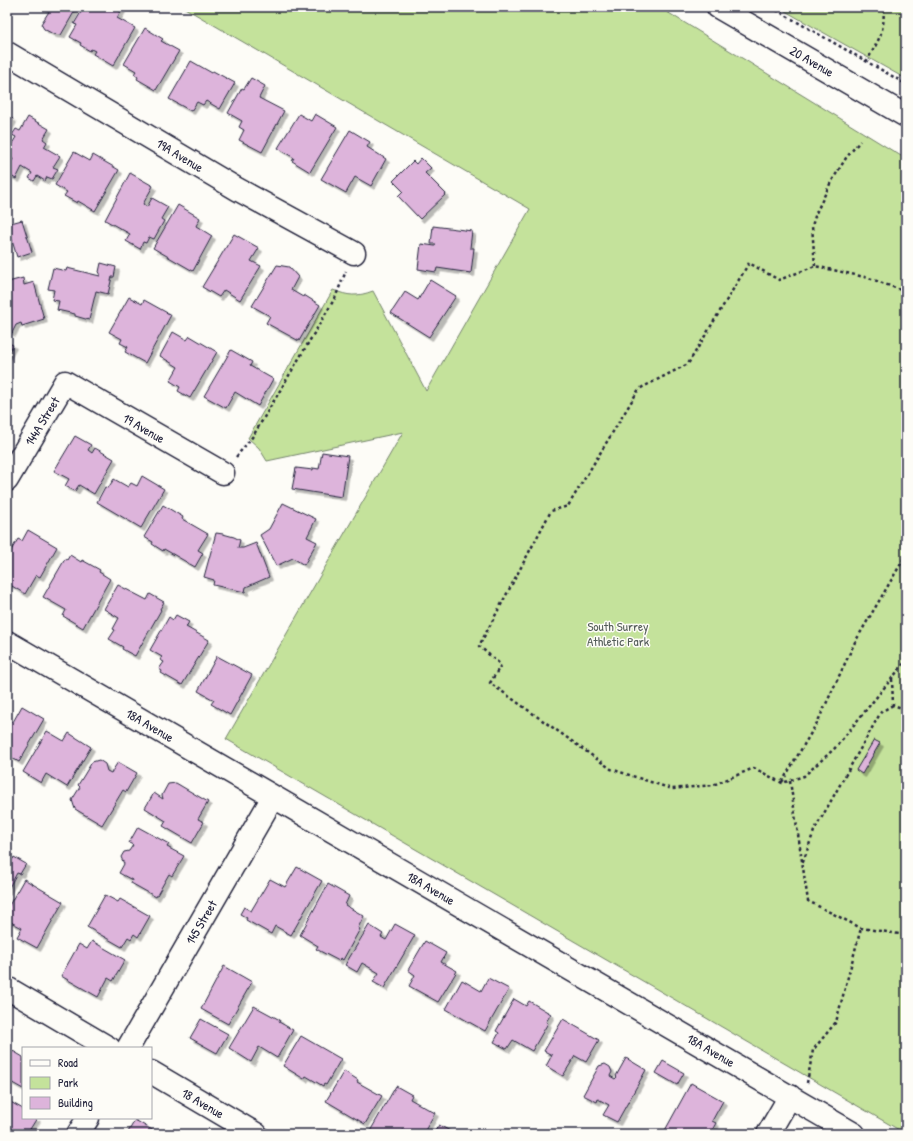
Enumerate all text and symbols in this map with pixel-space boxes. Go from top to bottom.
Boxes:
street label: 20 Avenue [787,41,837,81]
street label: 19A Avenue [153,134,207,176]
street label: 144A Street [20,393,64,449]
street label: 19 Avenue [120,409,168,447]
park label: South Surrey Athletic Park [587,617,650,650]
street label: 18A Avenue [123,704,177,746]
street label: 18A Avenue [404,867,458,909]
street label: 145 Street [181,896,221,947]
street label: 18A Avenue [684,1029,738,1071]
legend [22,1047,152,1119]
text: Road [58,1054,78,1071]
text: Park [58,1074,78,1091]
street label: 18 Avenue [178,1084,228,1122]
text: Building [58,1094,93,1111]

